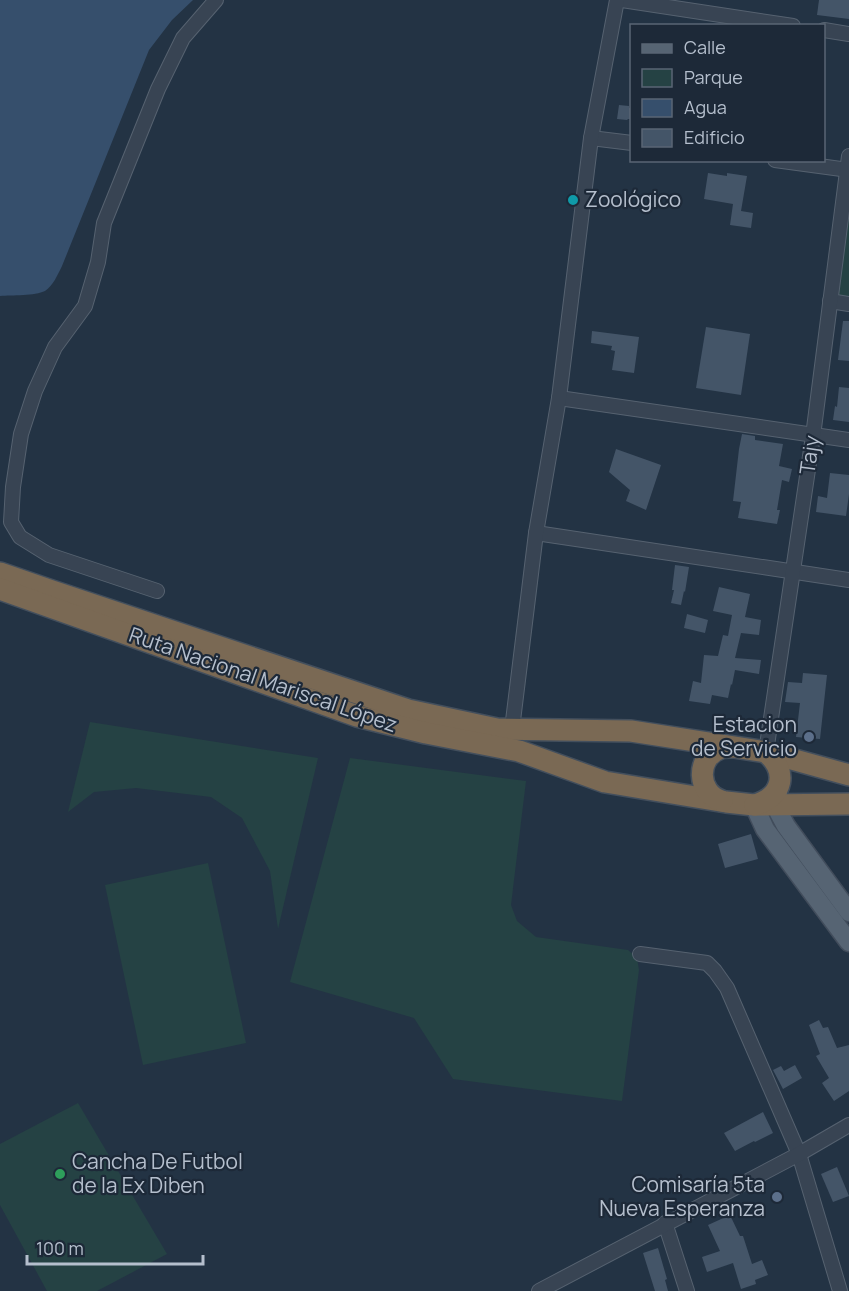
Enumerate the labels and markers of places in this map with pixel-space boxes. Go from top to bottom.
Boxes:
place label: Zoológico [585,185,681,213]
marker: Zoológico [566,193,580,207]
place label: Estacion de Servicio [691,710,797,762]
marker: Estacion de Servicio [802,730,816,744]
place label: Cancha De Futbol de la Ex Diben [72,1147,243,1199]
marker: Cancha De Futbol de la Ex Diben [53,1167,67,1181]
place label: Comisaría 5ta Nueva Esperanza [599,1170,765,1222]
marker: Comisaría 5ta Nueva Esperanza [770,1190,784,1204]

